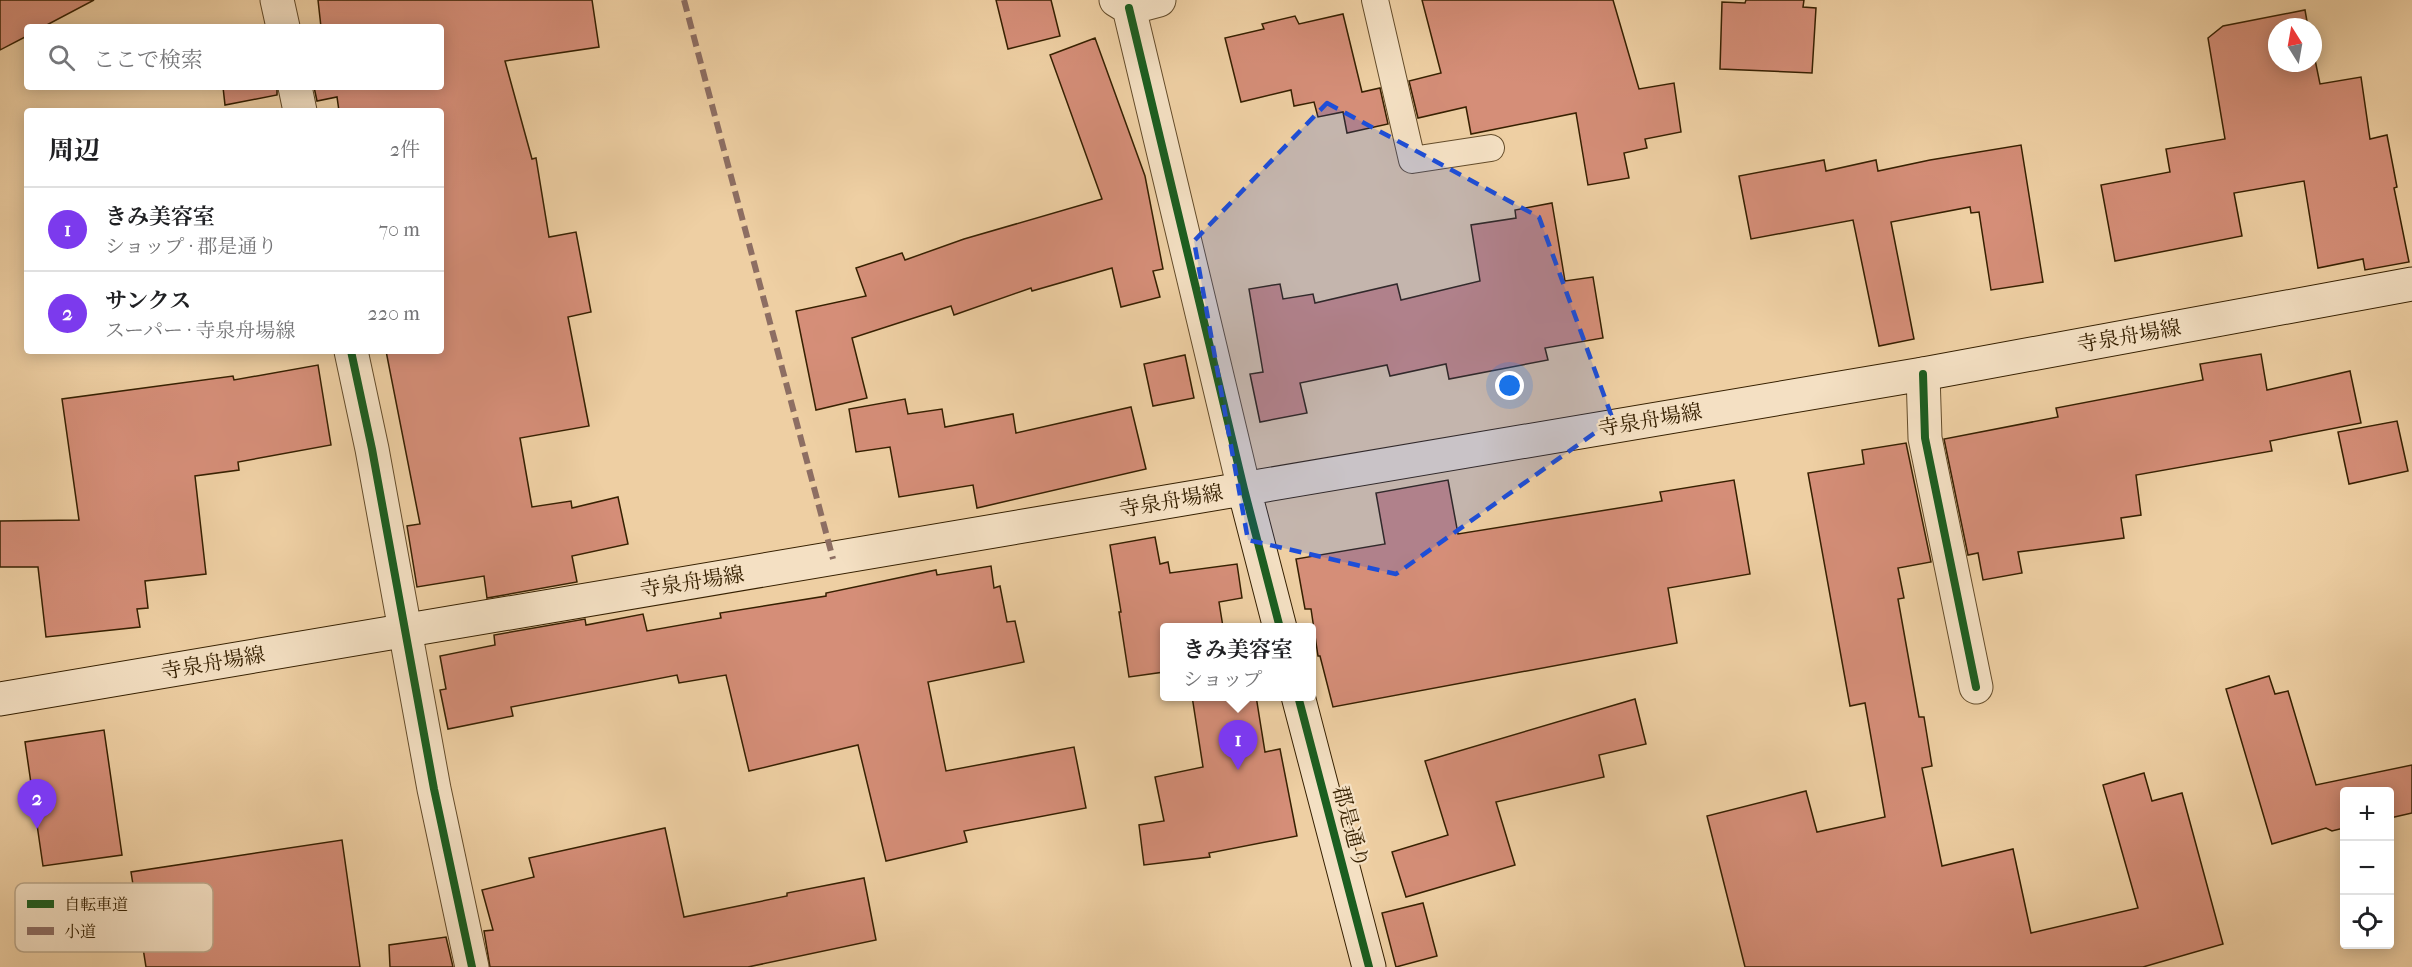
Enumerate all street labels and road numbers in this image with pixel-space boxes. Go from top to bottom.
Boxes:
street label: 寺泉舟場線 [2075,315,2183,357]
street label: 寺泉舟場線 [1596,399,1704,441]
street label: 寺泉舟場線 [1117,480,1225,522]
street label: 寺泉舟場線 [638,562,746,602]
street label: 寺泉舟場線 [159,642,267,684]
street label: 郡是通り [1329,783,1373,871]

